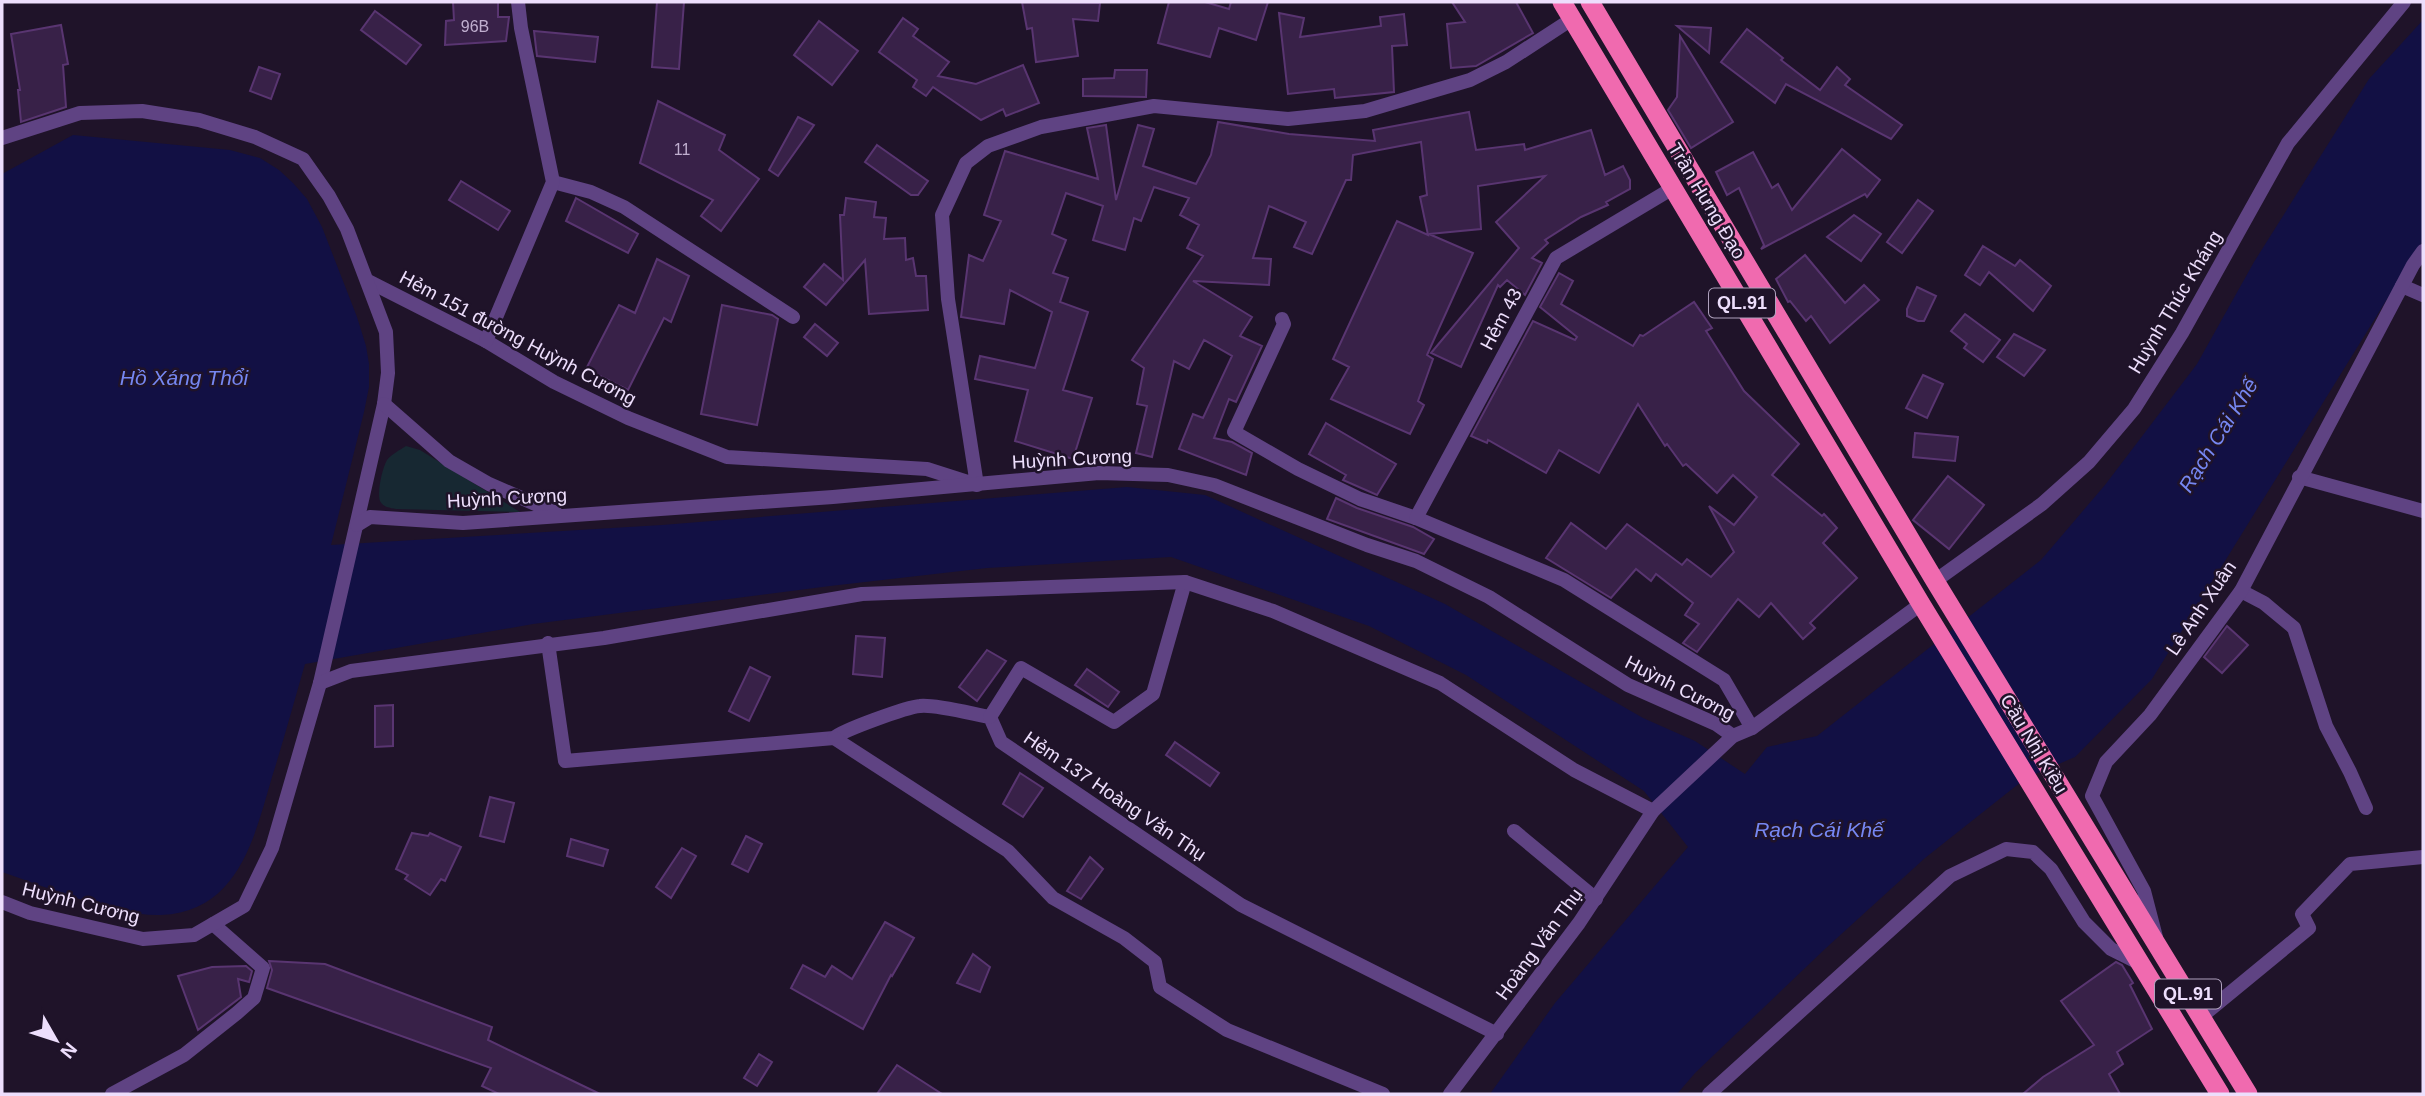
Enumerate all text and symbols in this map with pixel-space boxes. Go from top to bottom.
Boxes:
house number: 96B [461,18,489,35]
street label: Trần Hưng Đạo [1664,139,1750,263]
house number: 11 [674,141,690,158]
street label: Huỳnh Thúc Kháng [2124,227,2226,377]
street label: Hẻm 151 đường Huỳnh Cương [396,267,640,409]
street label: Hẻm 43 [1476,285,1526,353]
road number: QL.91 [1709,288,1775,318]
water label: Hồ Xáng Thổi [120,366,250,389]
water label: Rạch Cái Khế [2174,373,2263,496]
street label: Huỳnh Cương [1011,445,1133,473]
street label: Huỳnh Cương [446,484,568,512]
street label: Lê Anh Xuân [2162,557,2240,659]
street label: Huỳnh Cương [1622,651,1738,725]
street label: Cầu Nhị Kiều [1996,691,2072,797]
street label: Hẻm 137 Hoàng Văn Thụ [1020,727,1210,865]
water label: Rạch Cái Khế [1754,818,1885,841]
street label: Huỳnh Cương [20,878,142,928]
street label: Hoàng Văn Thụ [1491,884,1587,1004]
road number: QL.91 [2155,979,2221,1009]
north arrow [21,1005,91,1075]
text: N [56,1038,81,1062]

